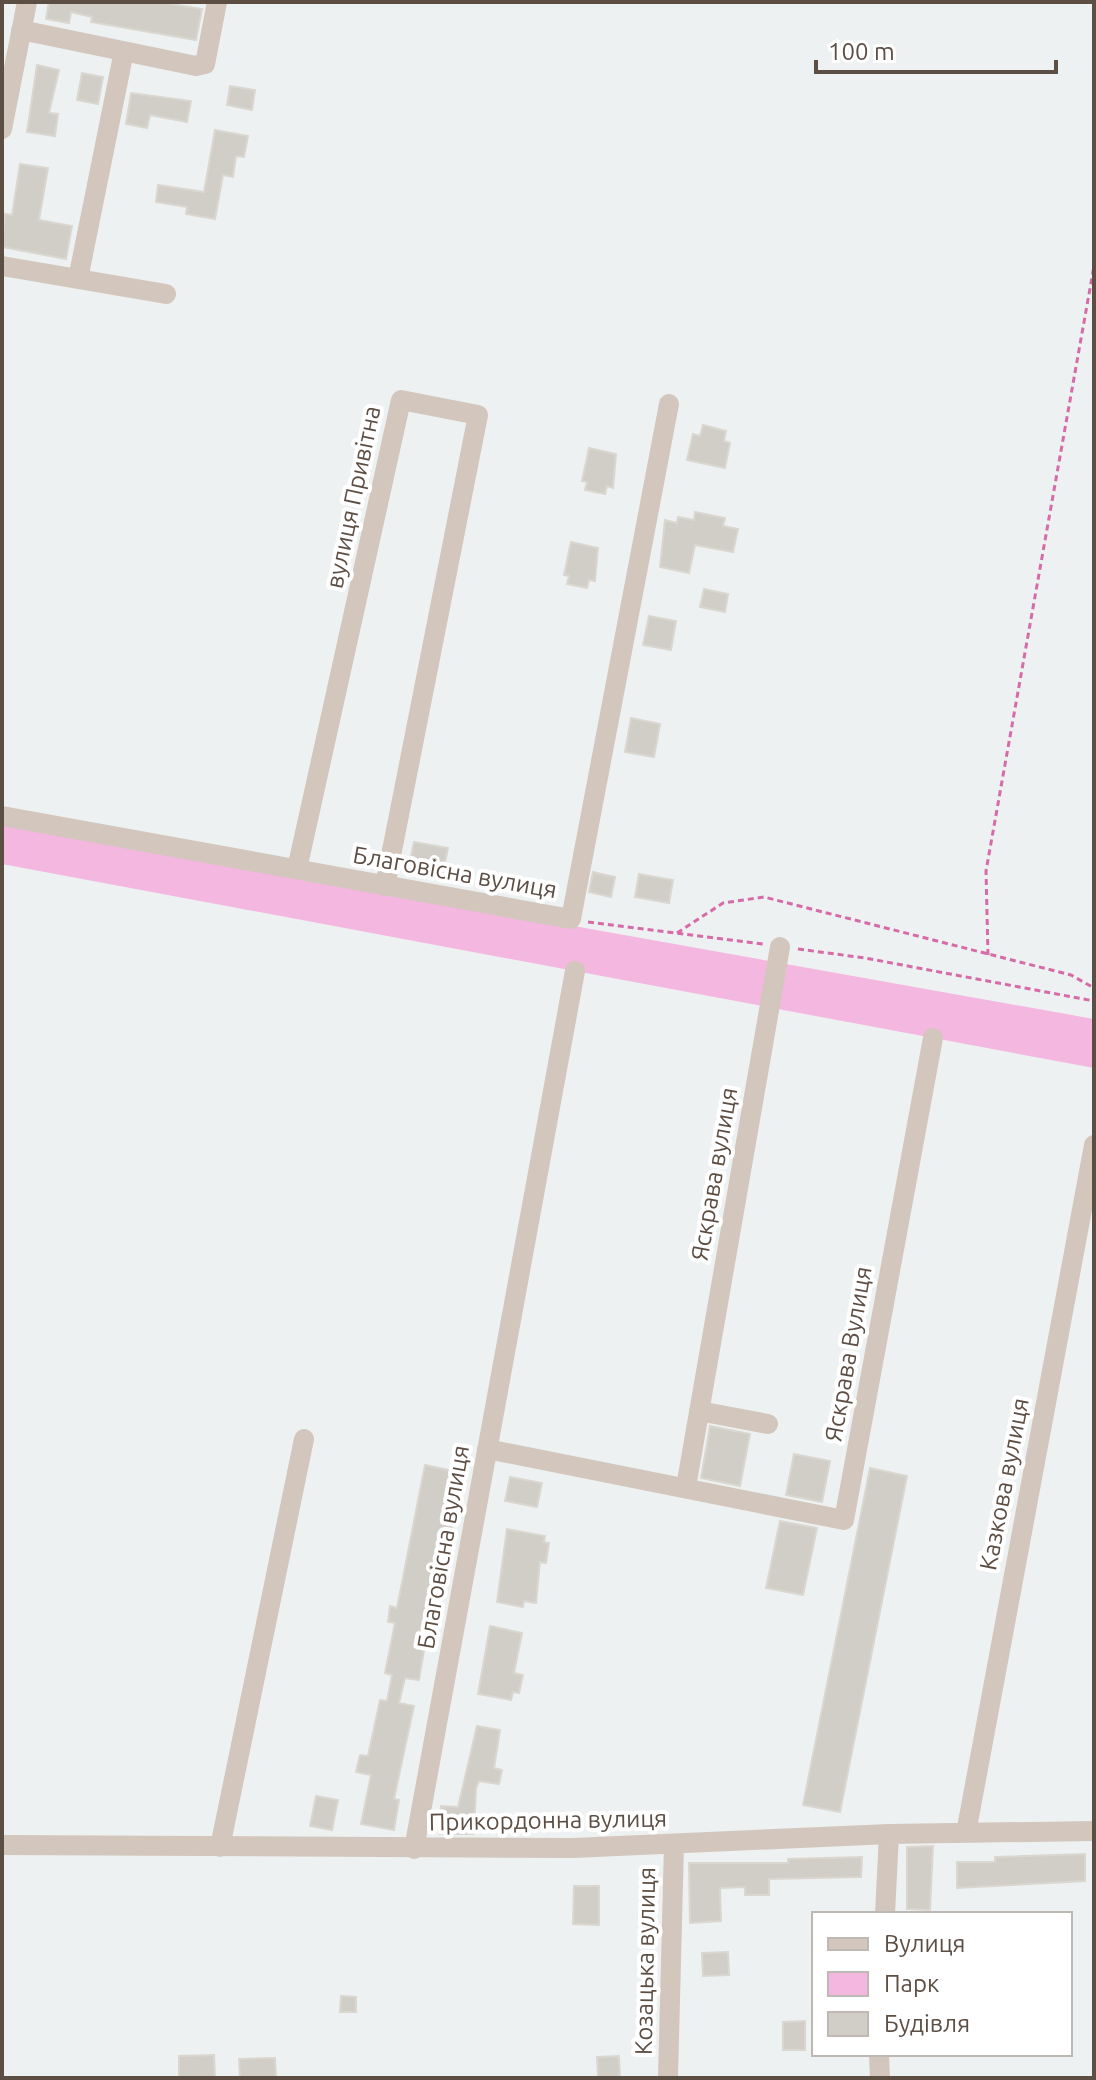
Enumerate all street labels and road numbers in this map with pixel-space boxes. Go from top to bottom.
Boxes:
street label: вулиця Привітна [320,403,386,591]
street label: Благовісна вулиця [351,841,559,903]
street label: Яскрава вулиця [685,1085,743,1263]
street label: Яскрава Вулиця [819,1264,877,1444]
street label: Казкова вулиця [974,1396,1034,1572]
street label: Благовісна вулиця [412,1443,474,1651]
street label: Прикордонна вулиця [429,1804,667,1836]
street label: Козацька вулиця [630,1867,660,2055]

